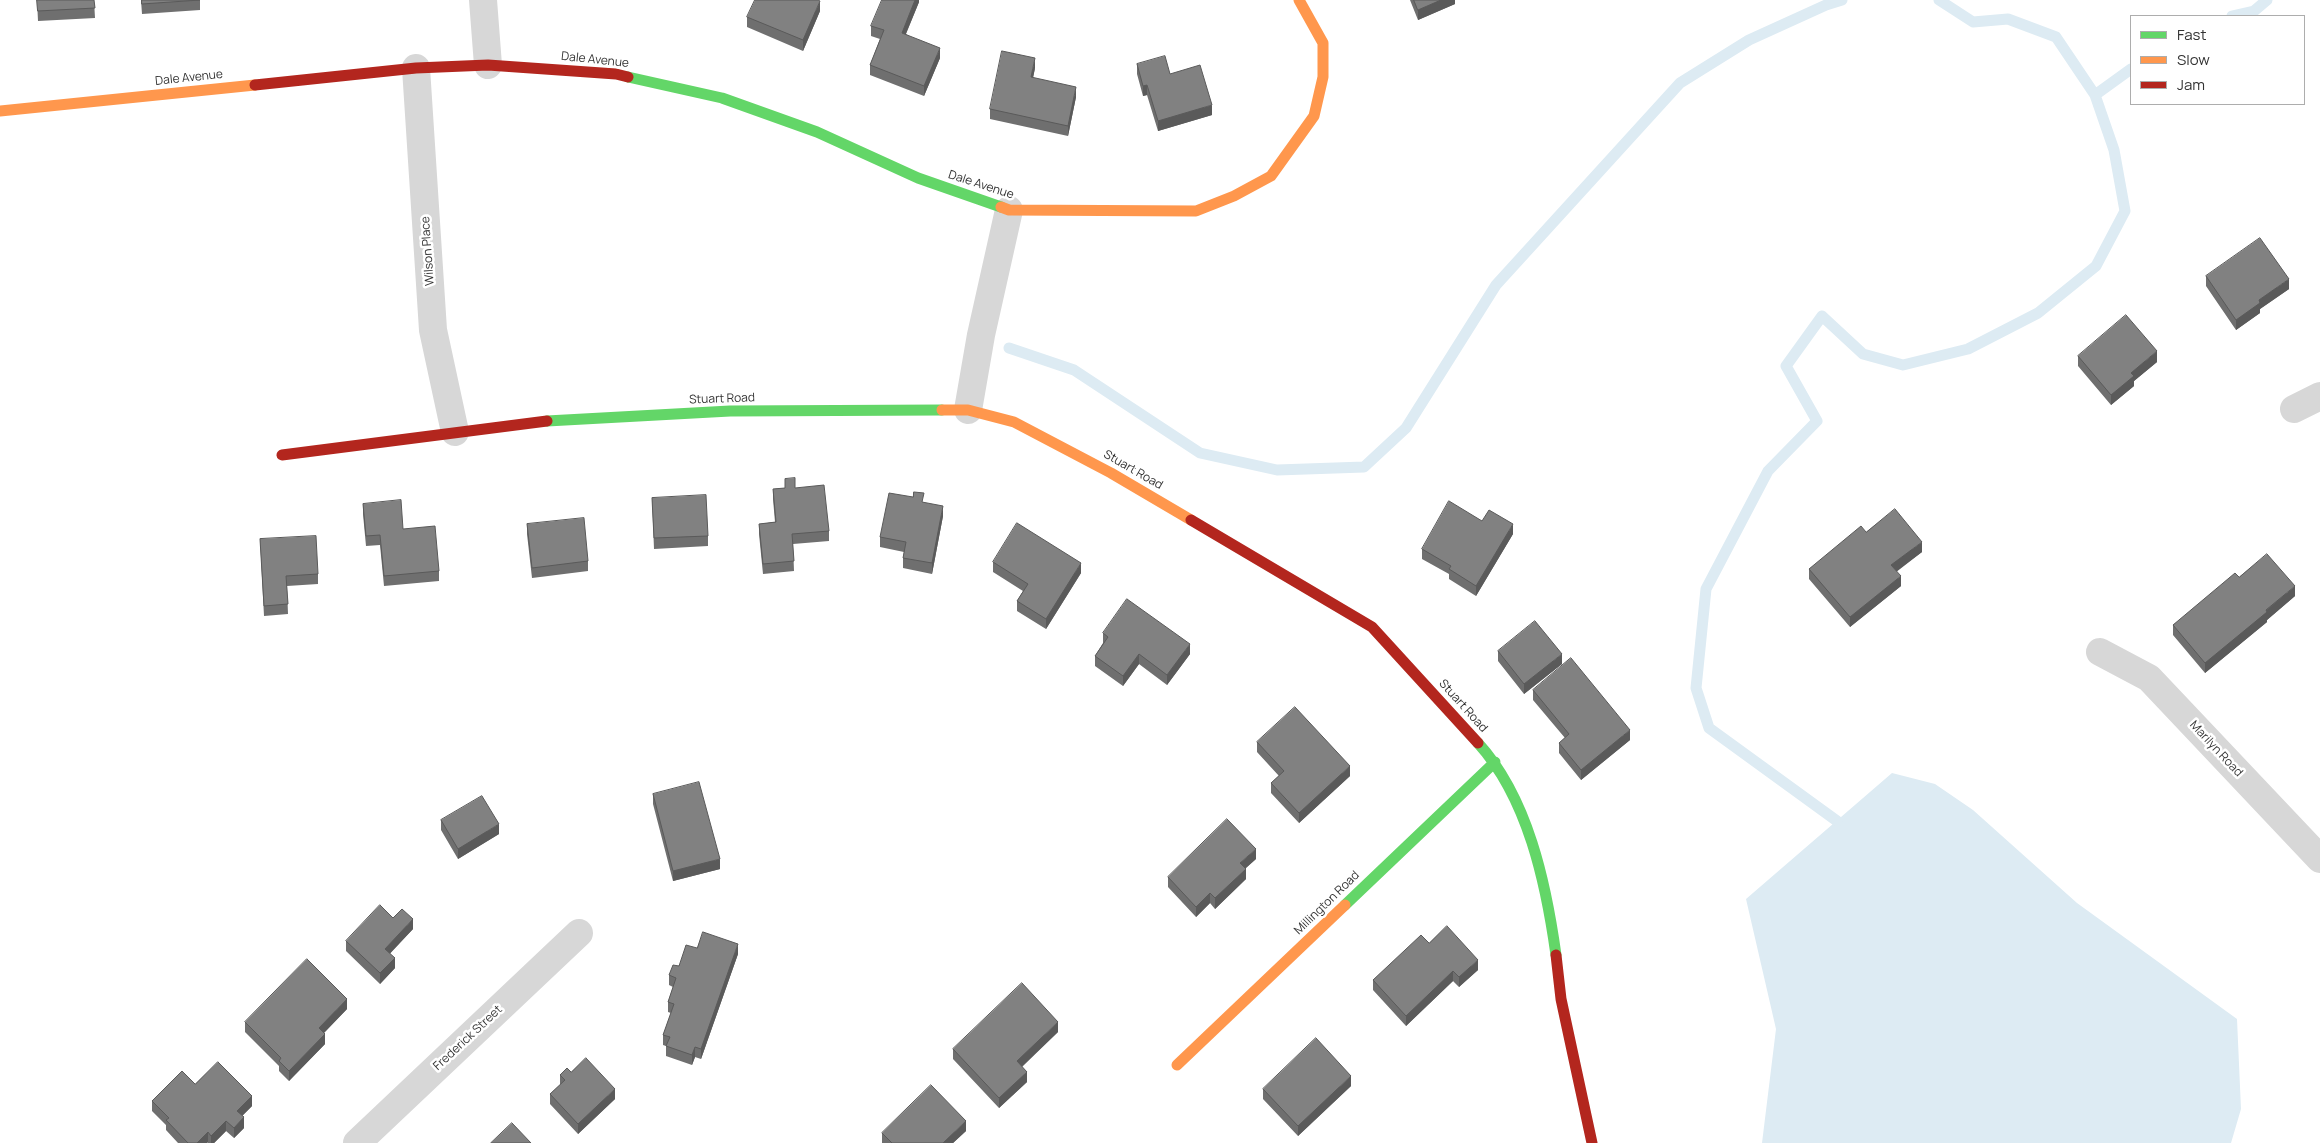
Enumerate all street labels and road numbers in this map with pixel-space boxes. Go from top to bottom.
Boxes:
street label: Dale Avenue [560,49,630,71]
street label: Dale Avenue [154,67,224,89]
street label: Dale Avenue [946,168,1016,202]
street label: Wilson Place [418,216,438,286]
street label: Stuart Road [689,391,755,407]
street label: Stuart Road [1101,447,1165,493]
street label: Stuart Road [1436,677,1490,735]
street label: Marilyn Road [2187,718,2245,780]
street label: Millington Road [1291,868,1363,938]
street label: Frederick Street [431,1002,505,1074]

